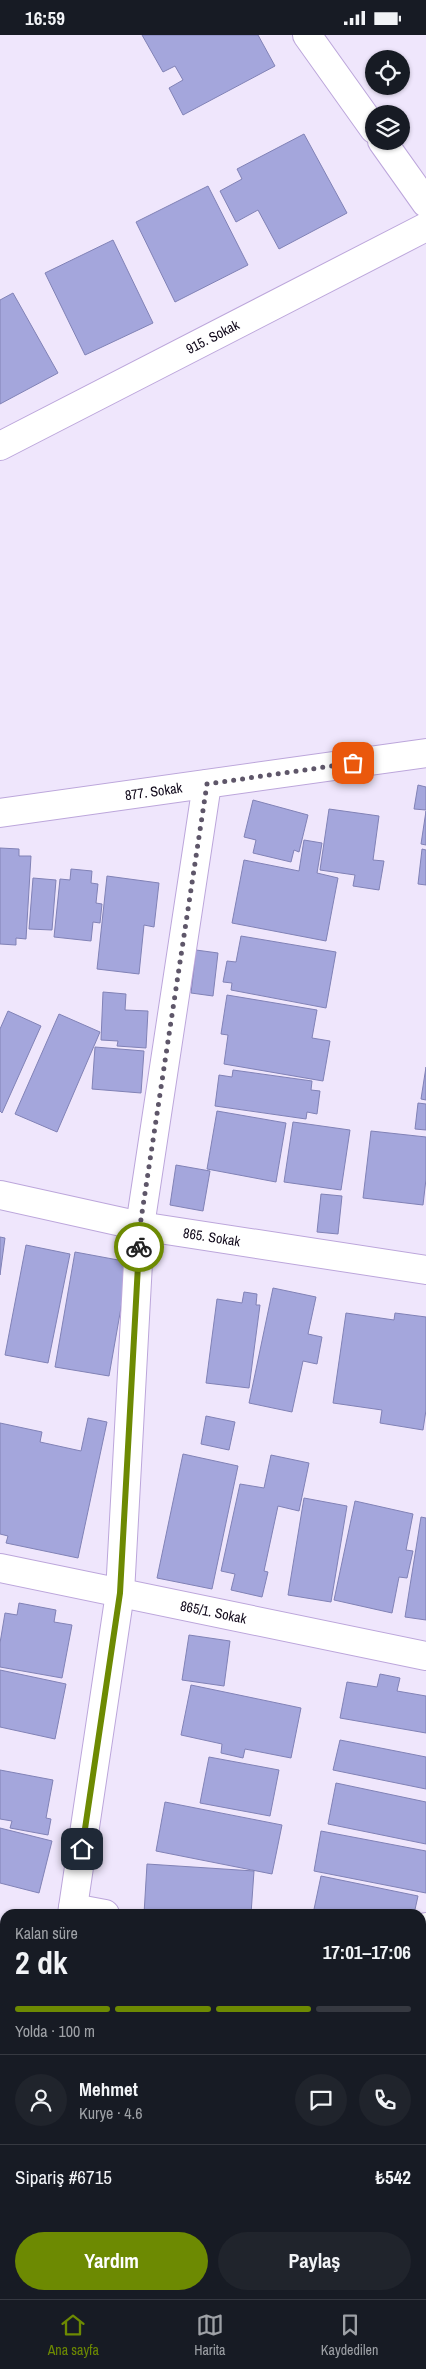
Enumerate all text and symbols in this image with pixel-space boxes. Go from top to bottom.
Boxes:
text: 16:59 [25,5,65,31]
map controls [365,50,410,150]
button: locate [365,50,410,95]
button: layers [365,105,410,150]
street label: 915. Sokak [183,315,242,358]
pin [332,742,374,784]
icon: bag [339,749,367,777]
street label: 877. Sokak [124,778,183,804]
courier [114,1222,164,1272]
street label: 865. Sokak [182,1224,242,1250]
icon: bike [125,1233,153,1261]
street label: 865/1. Sokak [179,1596,248,1628]
pin [61,1828,103,1870]
icon: home [68,1835,96,1863]
text: Kalan süre [15,1922,78,1944]
text: 17:01–17:06 [323,1939,411,1965]
text: 2 dk [15,1941,68,1984]
text: Yolda · 100 m [15,2020,95,2042]
button: person [15,2074,67,2126]
button: chat [295,2074,347,2126]
button: phone [359,2074,411,2126]
text: Mehmet [79,2076,138,2102]
text: Kurye · 4.6 [79,2102,142,2124]
text: Sipariş #6715 [15,2164,112,2190]
text: ₺542 [375,2164,411,2190]
button: Yardım [15,2232,208,2290]
button: Paylaş [218,2232,411,2290]
tab: Ana sayfa [48,2311,99,2359]
tab: Harita [194,2311,225,2359]
tab: Kaydedilen [321,2311,378,2359]

